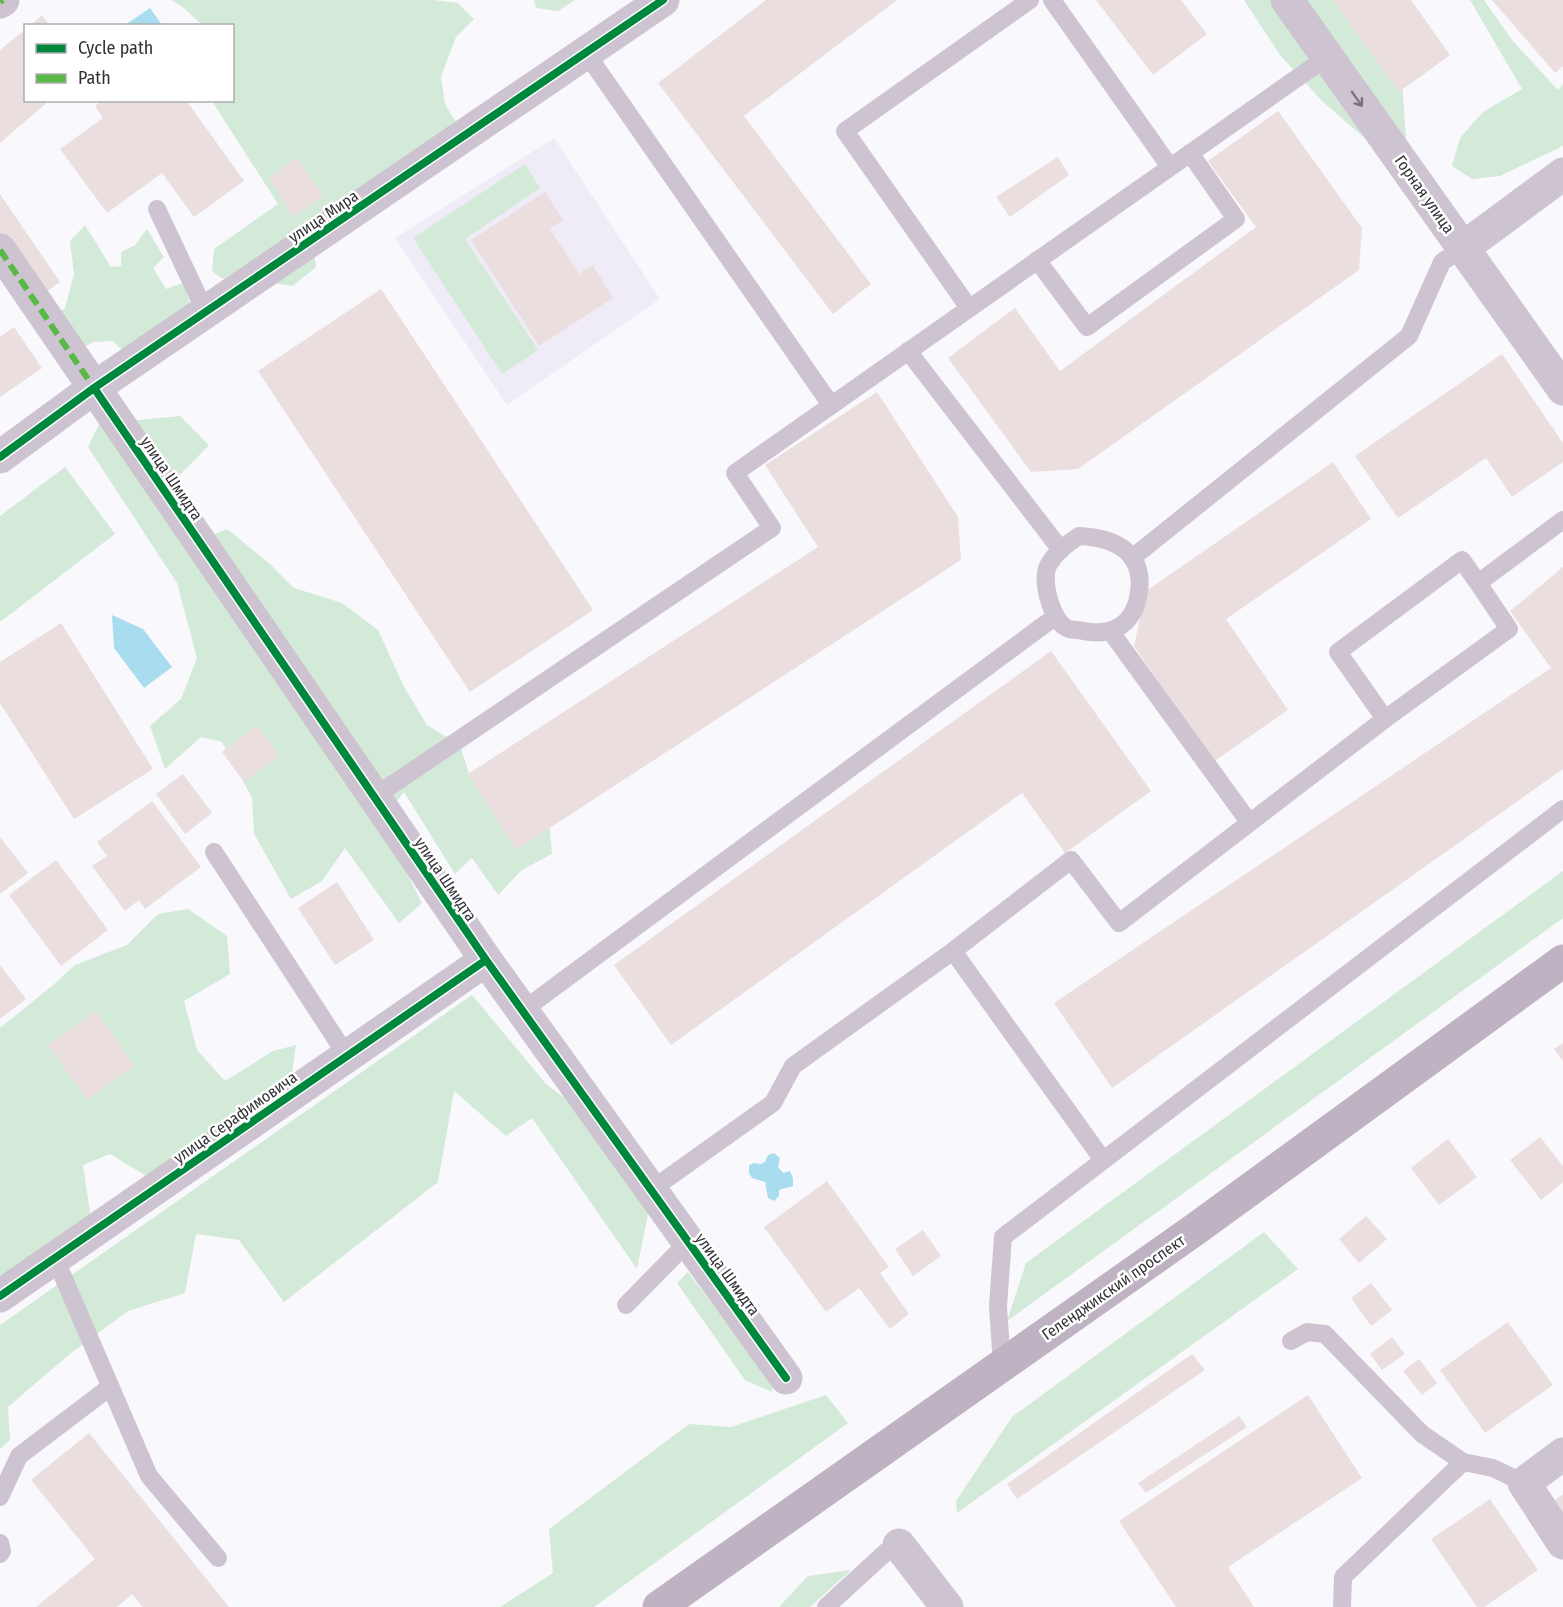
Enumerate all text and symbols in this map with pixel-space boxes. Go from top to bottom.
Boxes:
legend [24,24,234,102]
text: Cycle path [78,37,153,59]
text: Path [78,67,111,89]
one-way arrow [1351,90,1363,106]
street label: Горная улица [1391,152,1459,237]
street label: улица Мира [285,186,362,247]
street label: улица Шмидта [137,433,207,524]
street label: улица Шмидта [411,834,481,925]
street label: улица Серафимовича [170,1067,301,1167]
street label: улица Шмидта [691,1229,764,1319]
street label: Геленджикский проспект [1038,1230,1189,1344]

